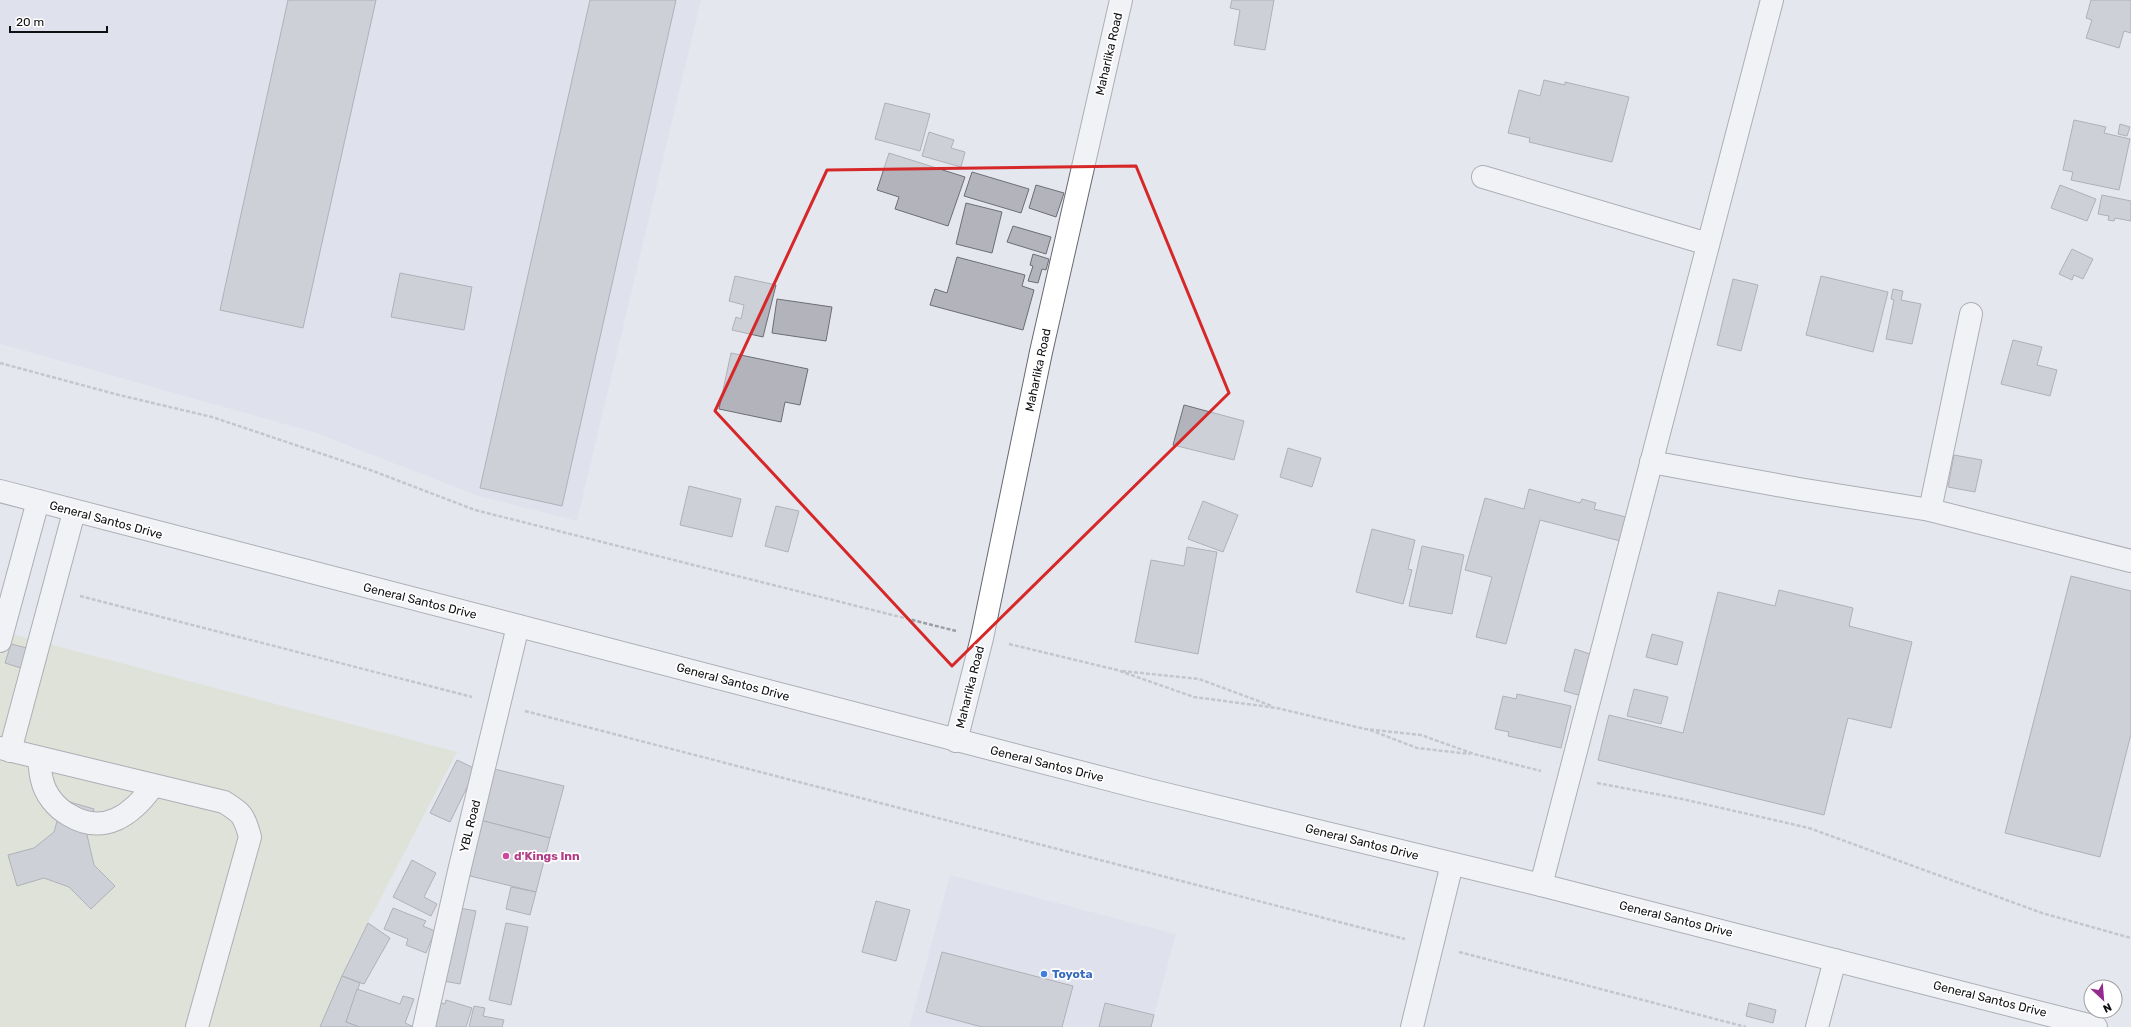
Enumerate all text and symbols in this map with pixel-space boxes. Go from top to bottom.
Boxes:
scale bar [10,8,107,34]
street label: Maharlika Road [1093,11,1125,97]
text: 20 m [16,15,44,29]
street label: Maharlika Road [1022,327,1054,413]
street label: General Santos Drive [48,498,164,542]
street label: General Santos Drive [362,580,479,622]
street label: Maharlika Road [953,644,987,730]
street label: General Santos Drive [675,660,791,704]
street label: General Santos Drive [989,743,1106,785]
street label: YBL Road [457,798,483,854]
street label: General Santos Drive [1304,821,1421,863]
place label: d'Kings Inn [514,849,580,863]
marker: d'Kings Inn [501,851,511,861]
street label: General Santos Drive [1618,898,1735,940]
place label: Toyota [1052,967,1092,981]
marker: Toyota [1039,969,1049,979]
street label: General Santos Drive [1932,978,2049,1020]
north arrow [2083,979,2123,1019]
text: N [2101,1000,2114,1015]

